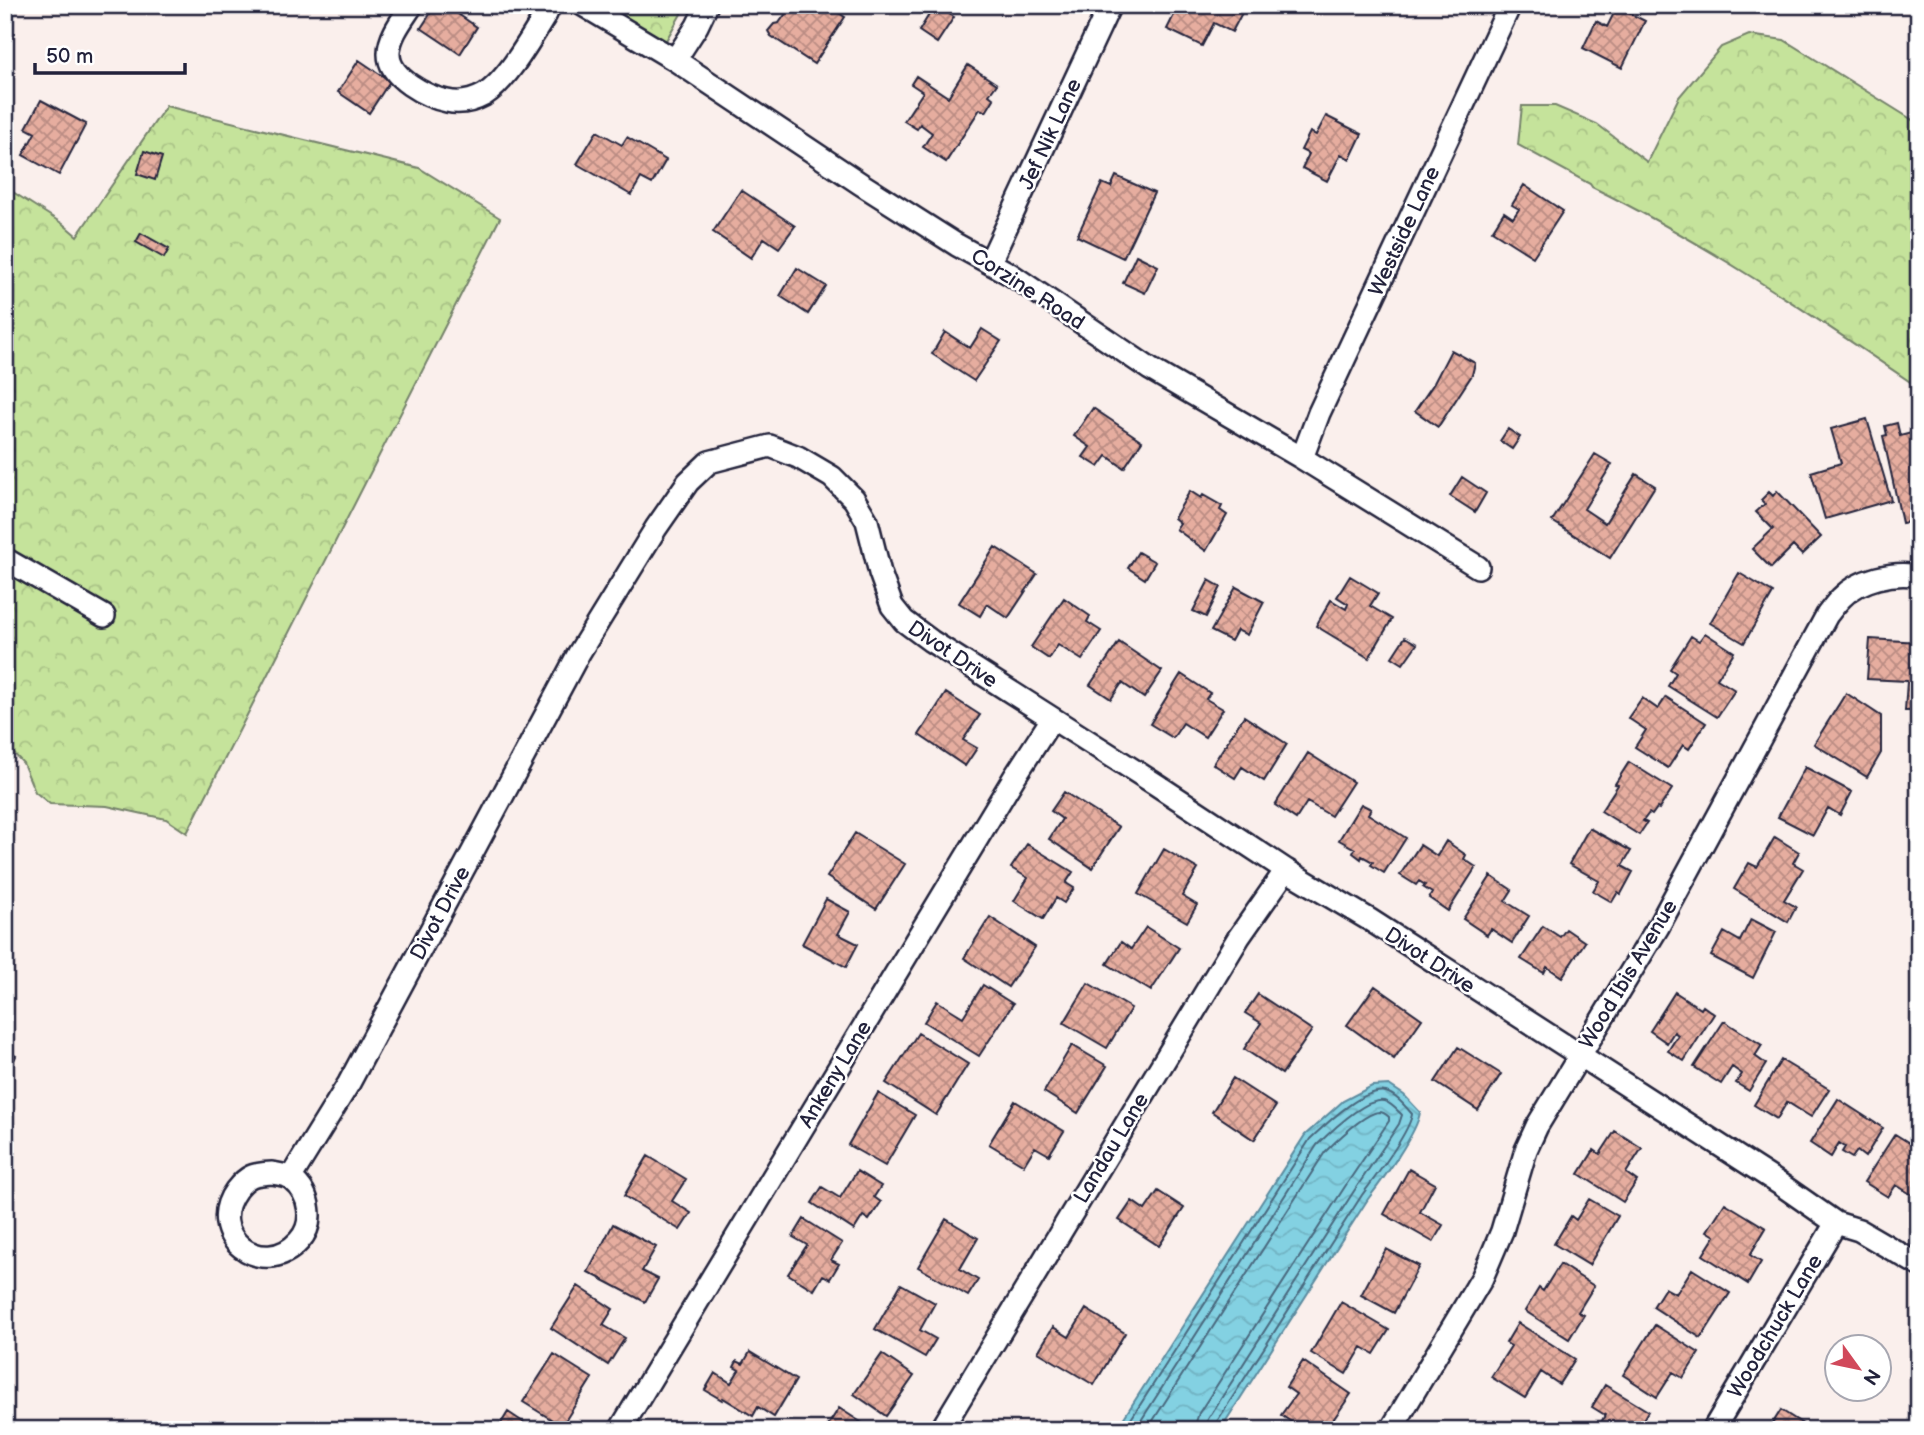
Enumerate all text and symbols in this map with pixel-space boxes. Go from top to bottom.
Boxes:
scale bar [35,32,186,76]
text: 50 m [46,44,93,69]
street label: Jef Nik Lane [1014,75,1087,194]
street label: Westside Lane [1364,162,1445,300]
street label: Corzine Road [966,243,1089,335]
street label: Divot Drive [903,615,1002,693]
street label: Divot Drive [405,862,476,964]
street label: Wood Ibis Avenue [1574,895,1683,1053]
street label: Divot Drive [1380,922,1480,999]
street label: Ankeny Lane [794,1016,877,1132]
street label: Landau Lane [1069,1089,1154,1208]
street label: Woodchuck Lane [1723,1250,1828,1403]
north arrow [1822,1334,1892,1404]
text: N [1857,1364,1885,1389]

